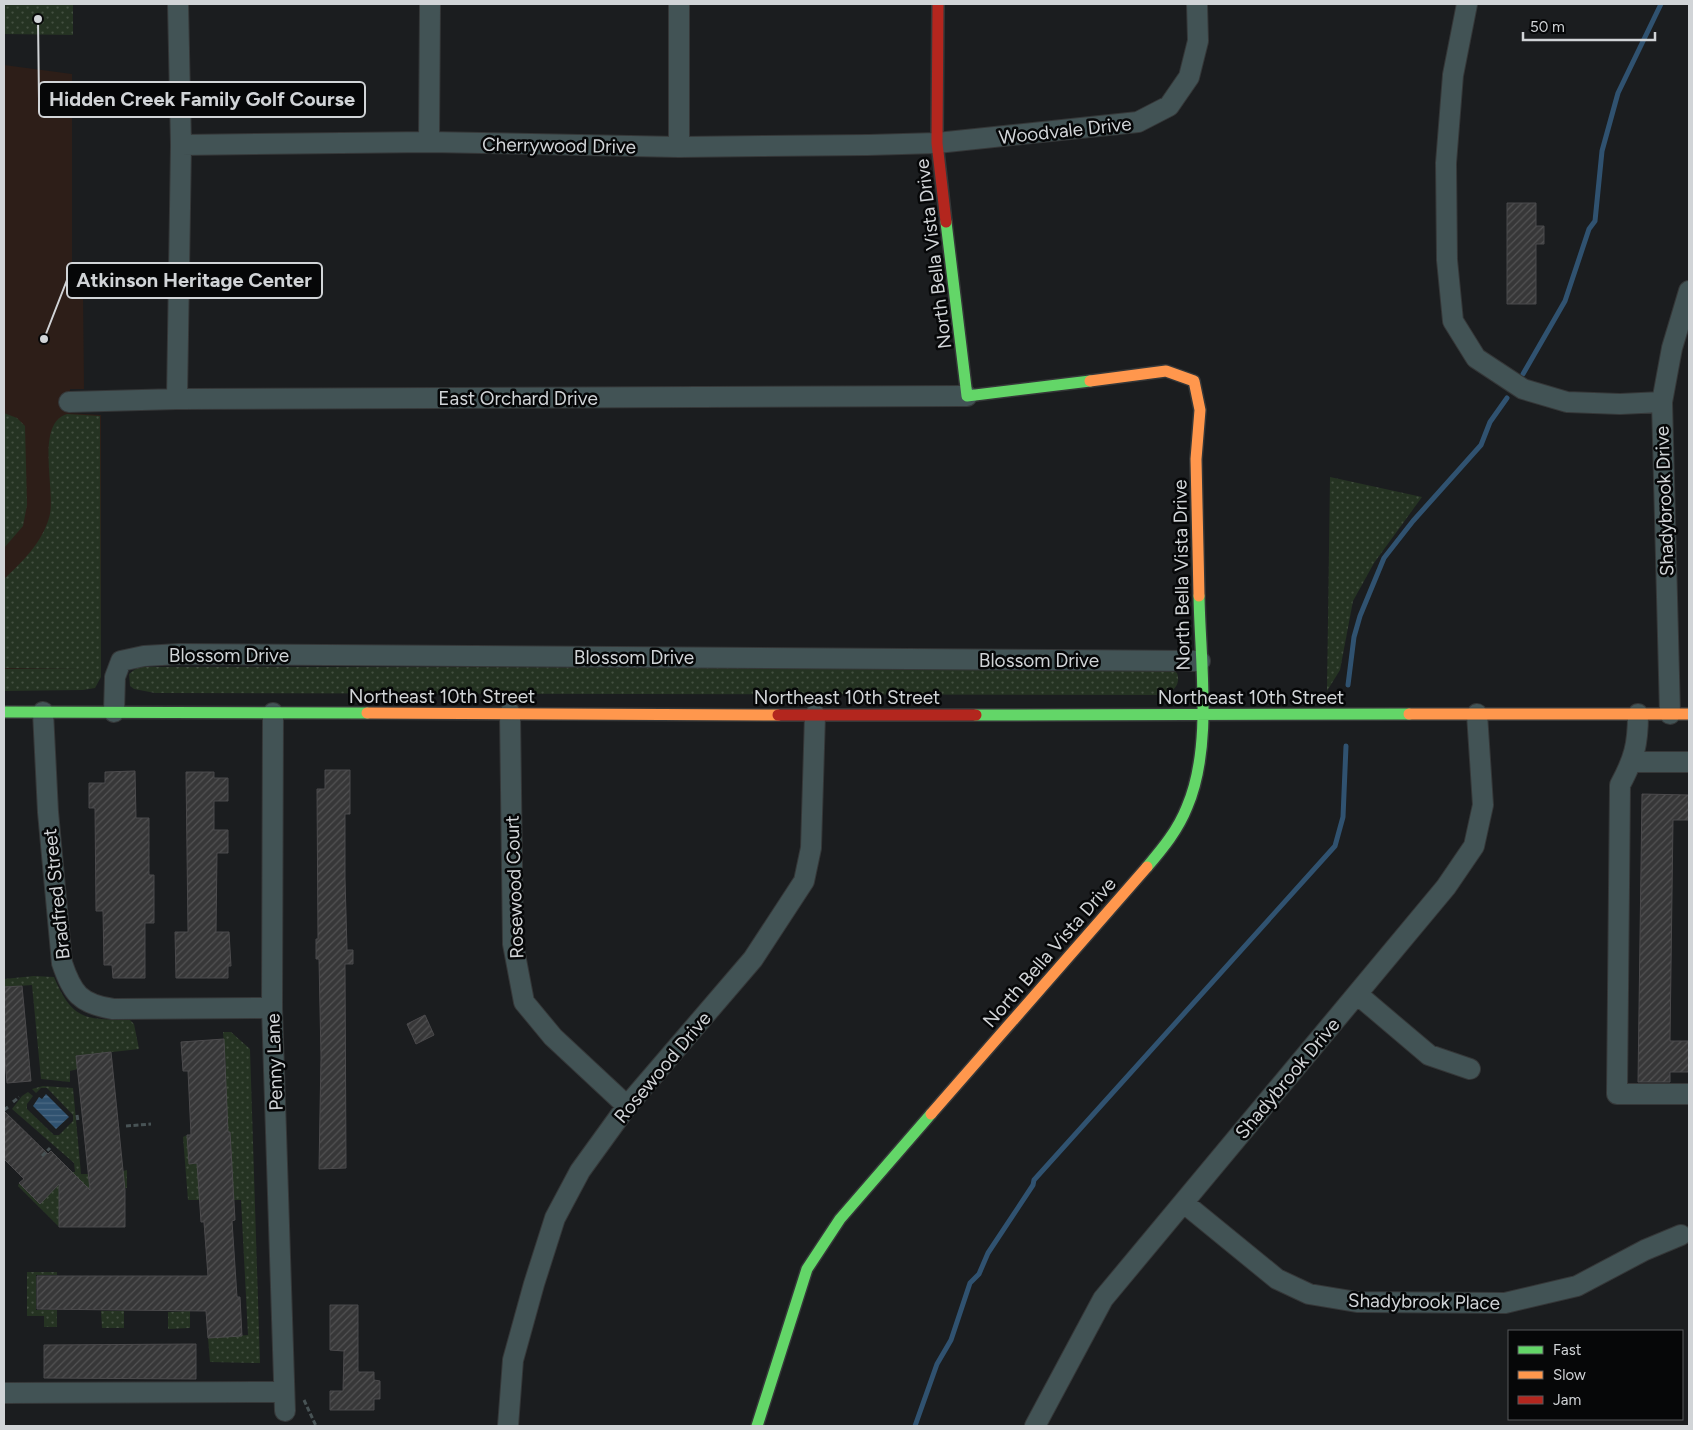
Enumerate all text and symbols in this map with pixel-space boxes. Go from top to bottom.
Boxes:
scale bar [1523,10,1656,42]
text: 50 m [1530,18,1565,36]
callout: Hidden Creek Family Golf Course [39,82,365,117]
text: Hidden Creek Family Golf Course [49,87,355,111]
street label: Woodvale Drive [998,112,1132,149]
street label: Cherrywood Drive [482,133,636,158]
street label: North Bella Vista Drive [910,158,957,350]
callout: Atkinson Heritage Center [67,263,322,298]
text: Atkinson Heritage Center [76,268,312,292]
street label: East Orchard Drive [438,387,598,410]
street label: Shadybrook Drive [1650,425,1679,577]
street label: North Bella Vista Drive [1168,479,1195,671]
street label: Blossom Drive [169,644,289,667]
street label: Blossom Drive [574,646,694,669]
street label: Blossom Drive [979,649,1099,672]
street label: Northeast 10th Street [349,685,535,708]
street label: Northeast 10th Street [754,686,940,709]
street label: Northeast 10th Street [1158,686,1344,709]
street label: Rosewood Court [501,815,528,959]
street label: Bradfred Street [38,827,75,961]
street label: North Bella Vista Drive [978,873,1121,1032]
street label: Rosewood Drive [609,1007,716,1128]
street label: Penny Lane [261,1013,288,1111]
street label: Shadybrook Drive [1230,1013,1345,1143]
street label: Shadybrook Place [1348,1289,1500,1314]
legend [1508,1330,1683,1420]
text: Fast [1553,1341,1582,1359]
text: Slow [1553,1366,1586,1384]
text: Jam [1553,1391,1581,1409]

